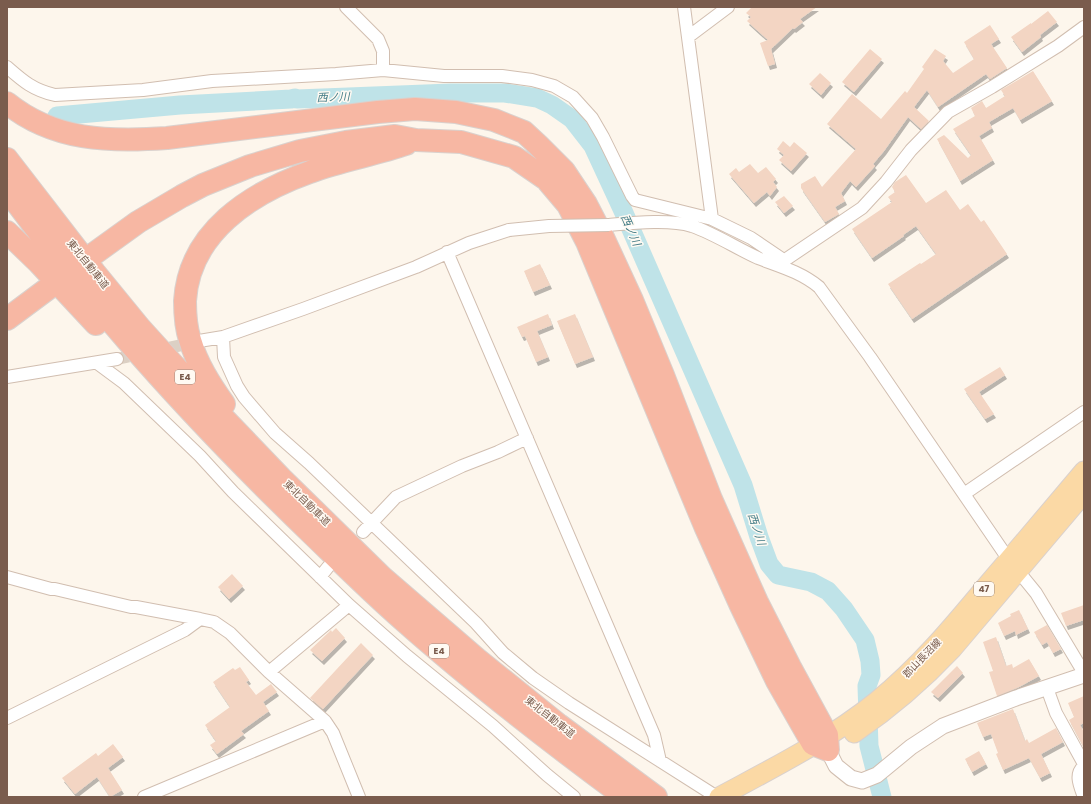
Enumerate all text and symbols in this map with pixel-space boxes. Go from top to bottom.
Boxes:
water label: 西ノ川 [316,88,351,106]
water label: 西ノ川 [617,212,645,249]
street label: 東北自動車道 [63,236,113,292]
road number: E4 [175,370,195,384]
street label: 東北自動車道 [280,477,334,529]
water label: 西ノ川 [744,511,770,548]
road number: 47 [974,582,994,596]
street label: 郡山長沼線 [899,635,945,681]
road number: E4 [429,644,449,658]
street label: 東北自動車道 [522,693,578,741]

